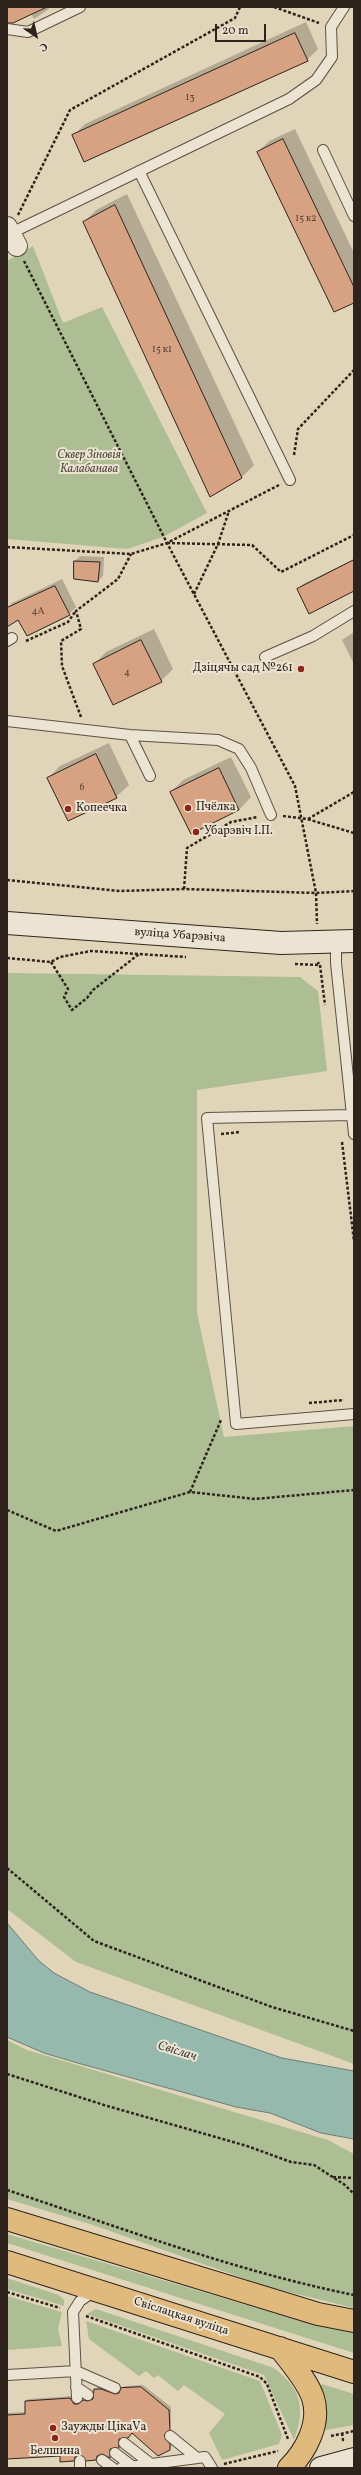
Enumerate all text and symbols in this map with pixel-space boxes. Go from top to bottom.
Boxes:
north arrow [16,16,56,56]
scale bar [217,16,268,42]
text: 20 m [222,23,249,39]
text: С [36,38,50,55]
house number: 13 [185,92,195,104]
house number: 15 к2 [295,213,317,225]
house number: 15 к1 [152,344,172,356]
park label: Сквер Зіновія Калабанава [57,449,121,477]
house number: 4А [31,606,45,618]
place label: Дзіцячы сад №261 [193,662,293,676]
marker: Дзіцячы сад №261 [296,664,306,674]
house number: 4 [124,667,130,679]
house number: 6 [79,782,85,794]
place label: Пчёлка [196,801,236,815]
place label: Копеечка [76,802,127,816]
marker: Пчёлка [183,803,193,813]
marker: Копеечка [63,804,73,814]
place label: Убарэвіч І.П. [204,825,273,839]
marker: Убарэвіч І.П. [191,827,201,837]
street label: вуліца Убарэвіча [134,926,226,946]
water label: Свіслач [155,2039,199,2065]
street label: Свіслацкая вуліца [132,2295,230,2339]
place label: Заужды ЦікаVа [61,2421,147,2435]
marker: Заужды ЦікаVа [48,2423,58,2433]
marker: Белшина [50,2433,60,2443]
place label: Белшина [30,2445,80,2459]

